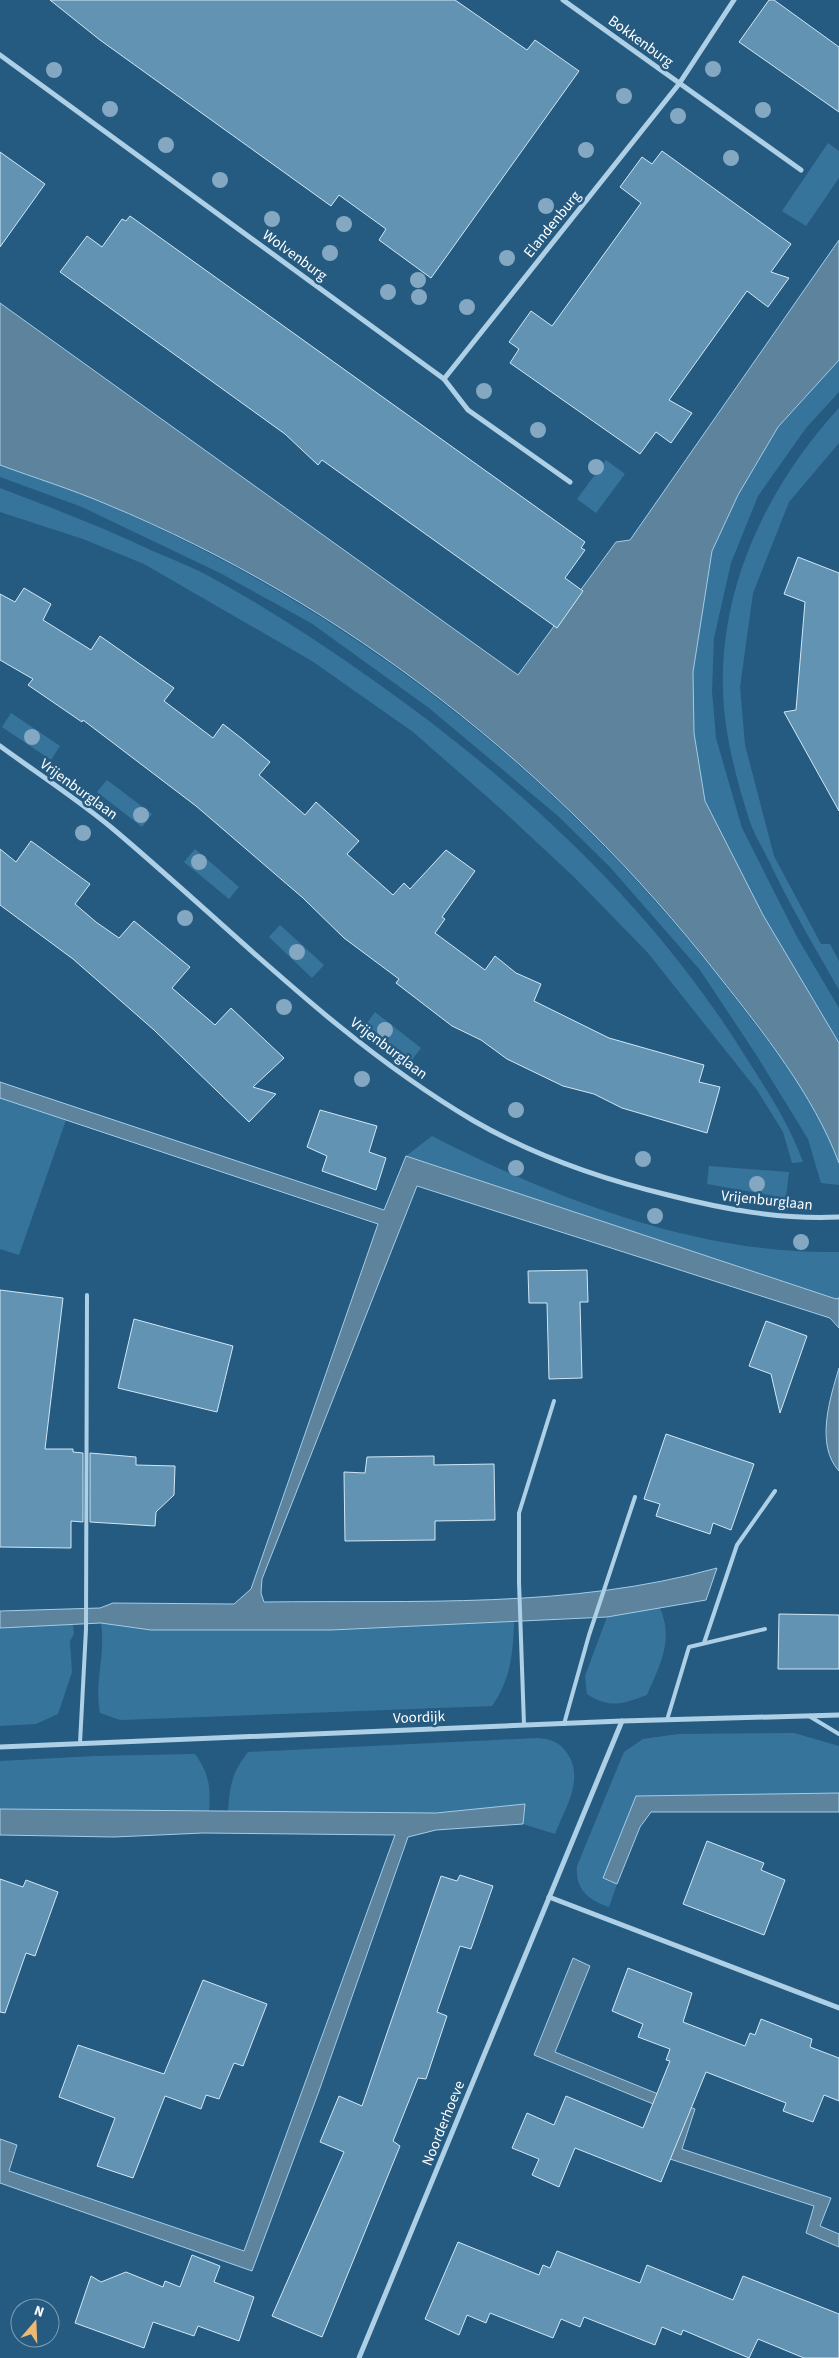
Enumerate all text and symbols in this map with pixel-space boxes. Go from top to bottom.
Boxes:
street label: Bokkenburg [604,11,678,73]
street label: Elandenburg [519,186,586,262]
street label: Wolvenburg [258,225,332,286]
street label: Vrijenburglaan [35,754,122,825]
street label: Vrijenburglaan [346,1012,432,1084]
street label: Vrijenburglaan [720,1185,814,1216]
street label: Voordijk [393,1706,446,1729]
street label: Noorderhoeve [417,2077,470,2169]
north arrow [10,2298,60,2348]
text: N [31,2301,47,2323]

